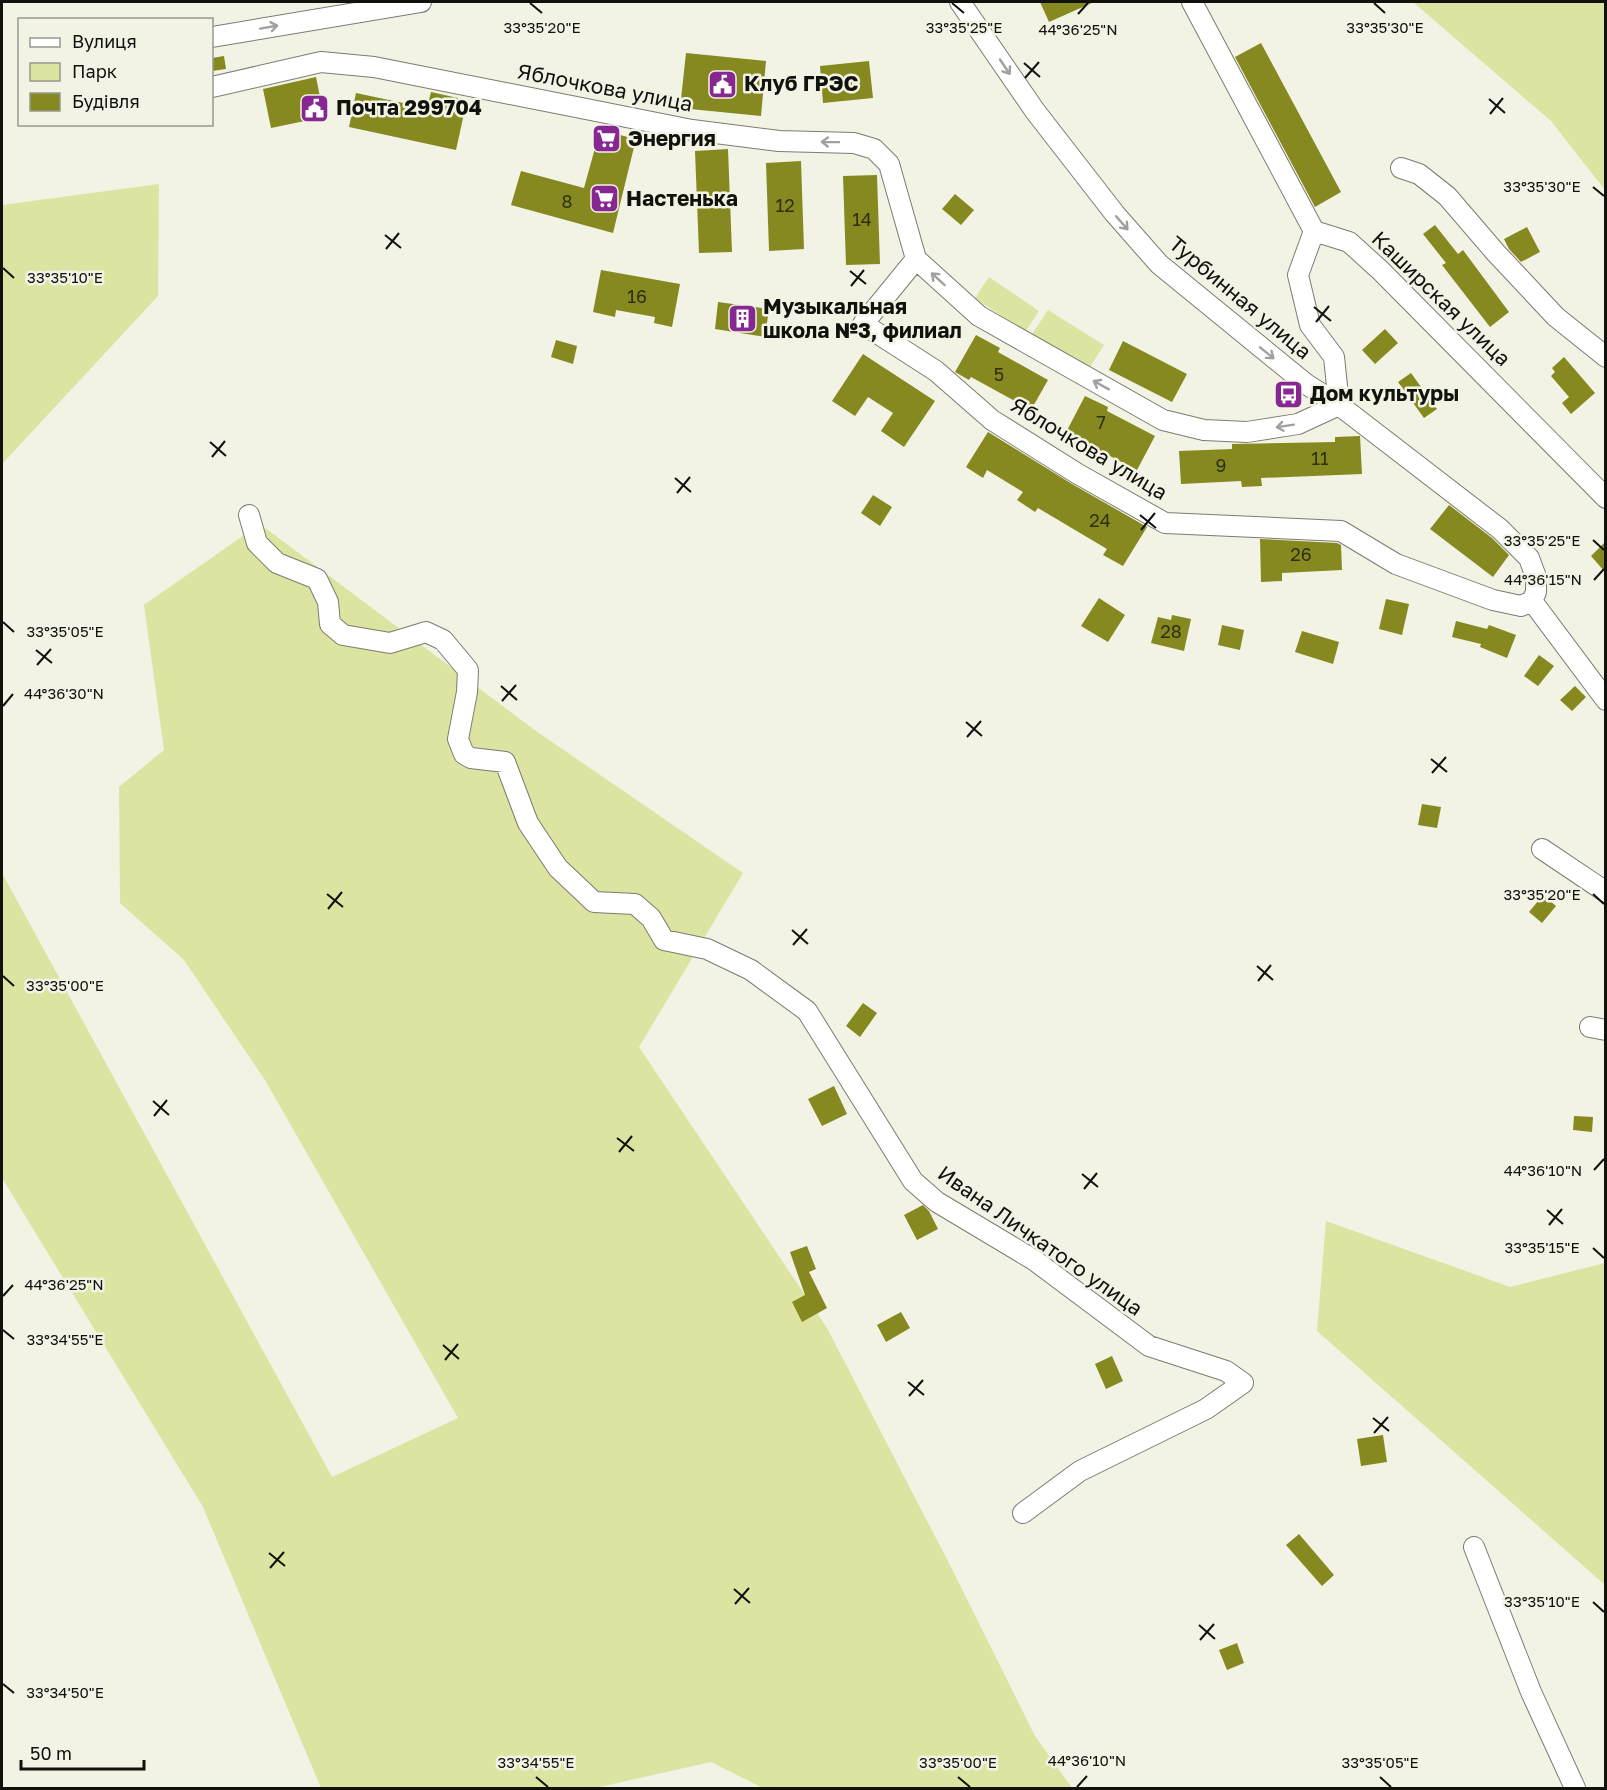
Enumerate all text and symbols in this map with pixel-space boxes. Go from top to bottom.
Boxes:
legend [18,18,213,126]
text: 33°35'20"E [503,18,581,36]
text: 33°35'25"E [926,18,1002,36]
text: 33°35'30"E [1346,18,1424,36]
text: 44°36'25"N [1038,20,1118,38]
one-way arrow [259,21,278,32]
text: Вулиця [72,30,137,52]
street label: Яблочкова улица [515,57,695,117]
one-way arrow [999,59,1011,75]
text: Парк [72,60,117,82]
public building icon: Клуб ГРЭС [707,68,739,100]
place label: Клуб ГРЭС [744,70,859,96]
text: Будівля [72,90,140,112]
public building icon: Почта 299704 [299,92,331,124]
place label: Почта 299704 [336,94,482,120]
supermarket icon: Энергия [591,123,623,155]
place label: Энергия [628,125,716,151]
one-way arrow [820,137,840,148]
text: 33°35'30"E [1503,177,1581,195]
supermarket icon: Настенька [589,183,621,215]
place label: Настенька [626,185,738,211]
house number: 8 [562,190,572,212]
house number: 12 [775,194,795,216]
house number: 14 [852,208,872,230]
one-way arrow [1116,215,1129,231]
street label: Каширская улица [1367,225,1517,371]
street label: Турбинная улица [1164,230,1317,364]
text: 33°35'10"E [27,268,103,286]
one-way arrow [931,272,946,286]
house number: 16 [627,285,647,307]
place label: Музыкальная школа №3, филиал [763,293,962,343]
building icon: Музыкальная школа №3, филиал [726,303,758,335]
one-way arrow [1259,346,1275,359]
house number: 5 [994,363,1004,385]
bus stop icon: Дом культуры [1273,378,1305,410]
one-way arrow [1093,379,1110,391]
place label: Дом культуры [1310,380,1459,406]
street label: Яблочкова улица [1007,391,1172,505]
house number: 7 [1096,411,1106,433]
one-way arrow [1275,421,1295,432]
house number: 11 [1311,447,1329,469]
house number: 9 [1216,454,1226,476]
house number: 24 [1089,509,1111,531]
text: 33°35'25"E [1504,531,1580,549]
house number: 26 [1290,543,1312,565]
text: 44°36'15"N [1504,570,1582,588]
house number: 28 [1160,620,1182,642]
text: 33°35'05"E [26,622,104,640]
text: 44°36'30"N [24,684,104,702]
text: 33°35'20"E [1503,885,1581,903]
text: 33°35'00"E [26,976,104,994]
street label: Ивана Личкатого улица [933,1160,1148,1321]
text: 44°36'10"N [1504,1161,1582,1179]
text: 33°35'15"E [1504,1238,1580,1256]
text: 44°36'25"N [24,1275,104,1293]
text: 33°34'55"E [26,1330,104,1348]
text: 33°35'10"E [1504,1592,1580,1610]
text: 33°34'50"E [26,1683,104,1701]
scale bar [21,1733,144,1771]
text: 50 m [30,1742,72,1764]
text: 44°36'10"N [1048,1751,1126,1769]
text: 33°34'55"E [497,1753,575,1771]
text: 33°35'00"E [919,1753,997,1771]
text: 33°35'05"E [1341,1753,1419,1771]

